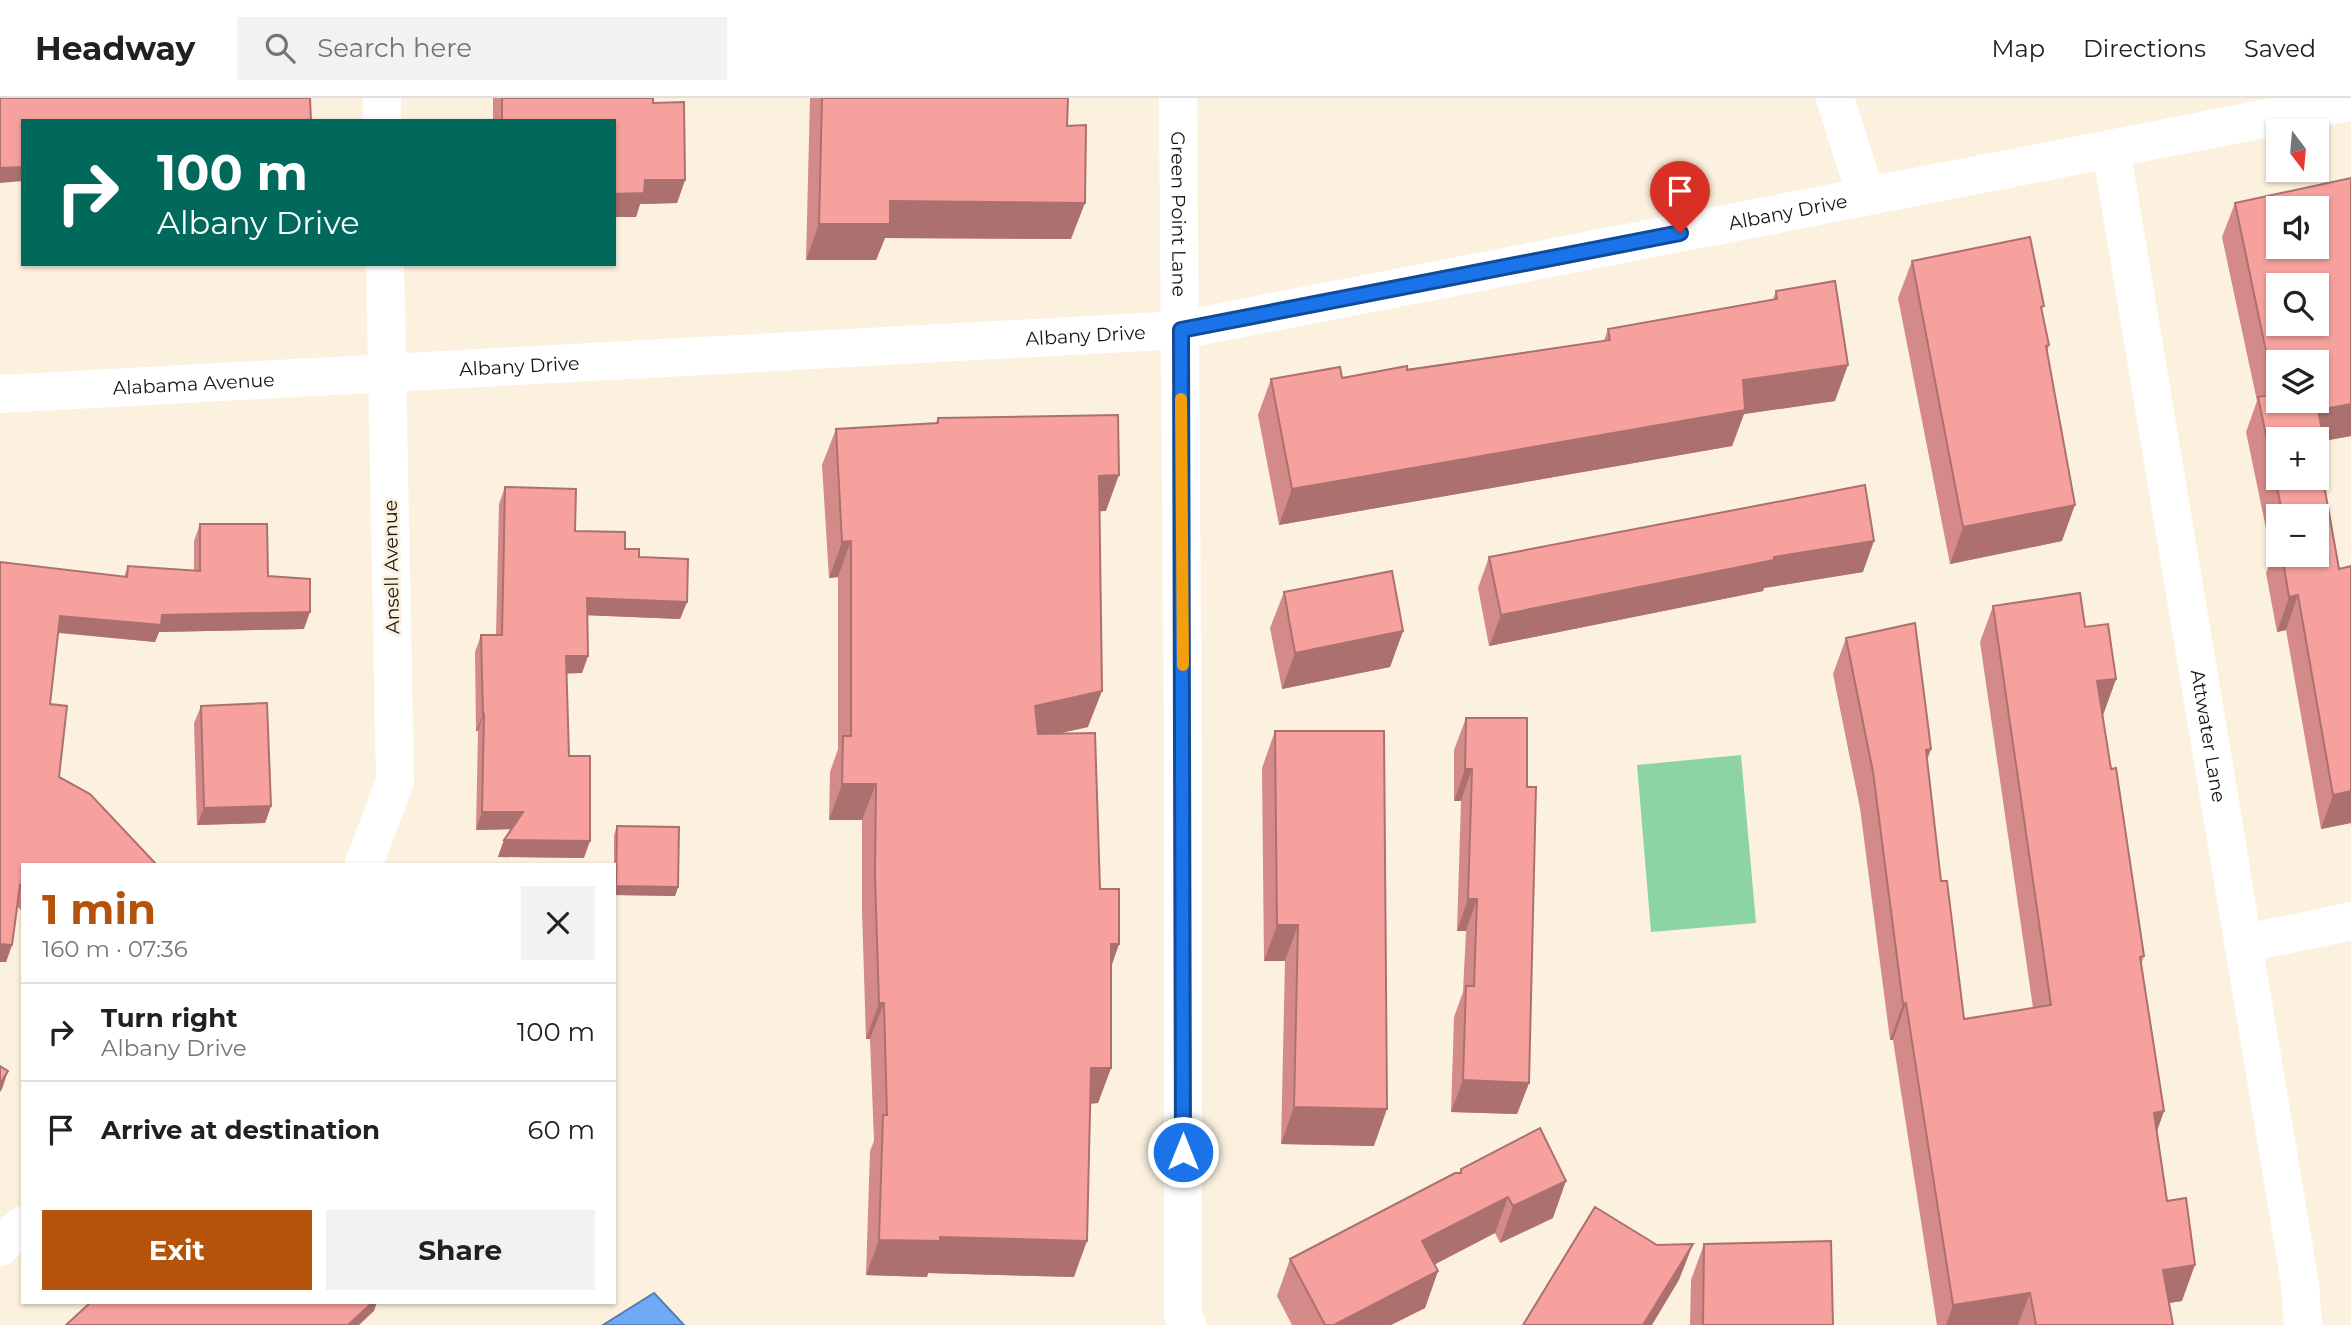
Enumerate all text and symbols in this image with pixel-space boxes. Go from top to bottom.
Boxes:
search box [237,17,727,80]
text: Headway [35,28,195,68]
icon: search [261,29,299,67]
text: Search here [317,32,472,64]
text: Map [1992,34,2045,63]
text: Directions [2083,34,2206,63]
text: Saved [2244,34,2316,63]
north arrow [2266,119,2329,182]
map controls [2266,119,2329,567]
street label: Green Point Lane [1166,131,1191,297]
text: 100 m [157,143,308,202]
icon: right [42,147,133,238]
pin [1650,161,1710,233]
icon: arrive [1661,172,1699,210]
street label: Albany Drive [1727,189,1849,235]
button: sound [2266,196,2329,259]
text: Albany Drive [157,203,360,242]
button: search [2266,273,2329,336]
street label: Albany Drive [1025,321,1146,350]
button: layers [2266,350,2329,413]
street label: Albany Drive [459,352,580,381]
street label: Alabama Avenue [112,368,275,400]
button: + [2266,427,2329,490]
street label: Ansell Avenue [379,500,404,634]
button: − [2266,504,2329,567]
street label: Attwater Lane [2186,668,2231,804]
text: 1 min [42,883,156,935]
button: close [521,886,595,960]
text: 160 m · 07:36 [42,935,188,963]
text: Turn right [101,1002,237,1034]
icon: right [42,1013,80,1051]
text: 100 m [517,1016,595,1048]
text: Albany Drive [101,1034,247,1062]
icon: arrive [42,1111,80,1149]
text: Arrive at destination [101,1114,380,1146]
text: 60 m [528,1114,595,1146]
position arrow [1146,1115,1220,1189]
button: Exit [42,1210,312,1290]
button: Share [326,1210,595,1290]

